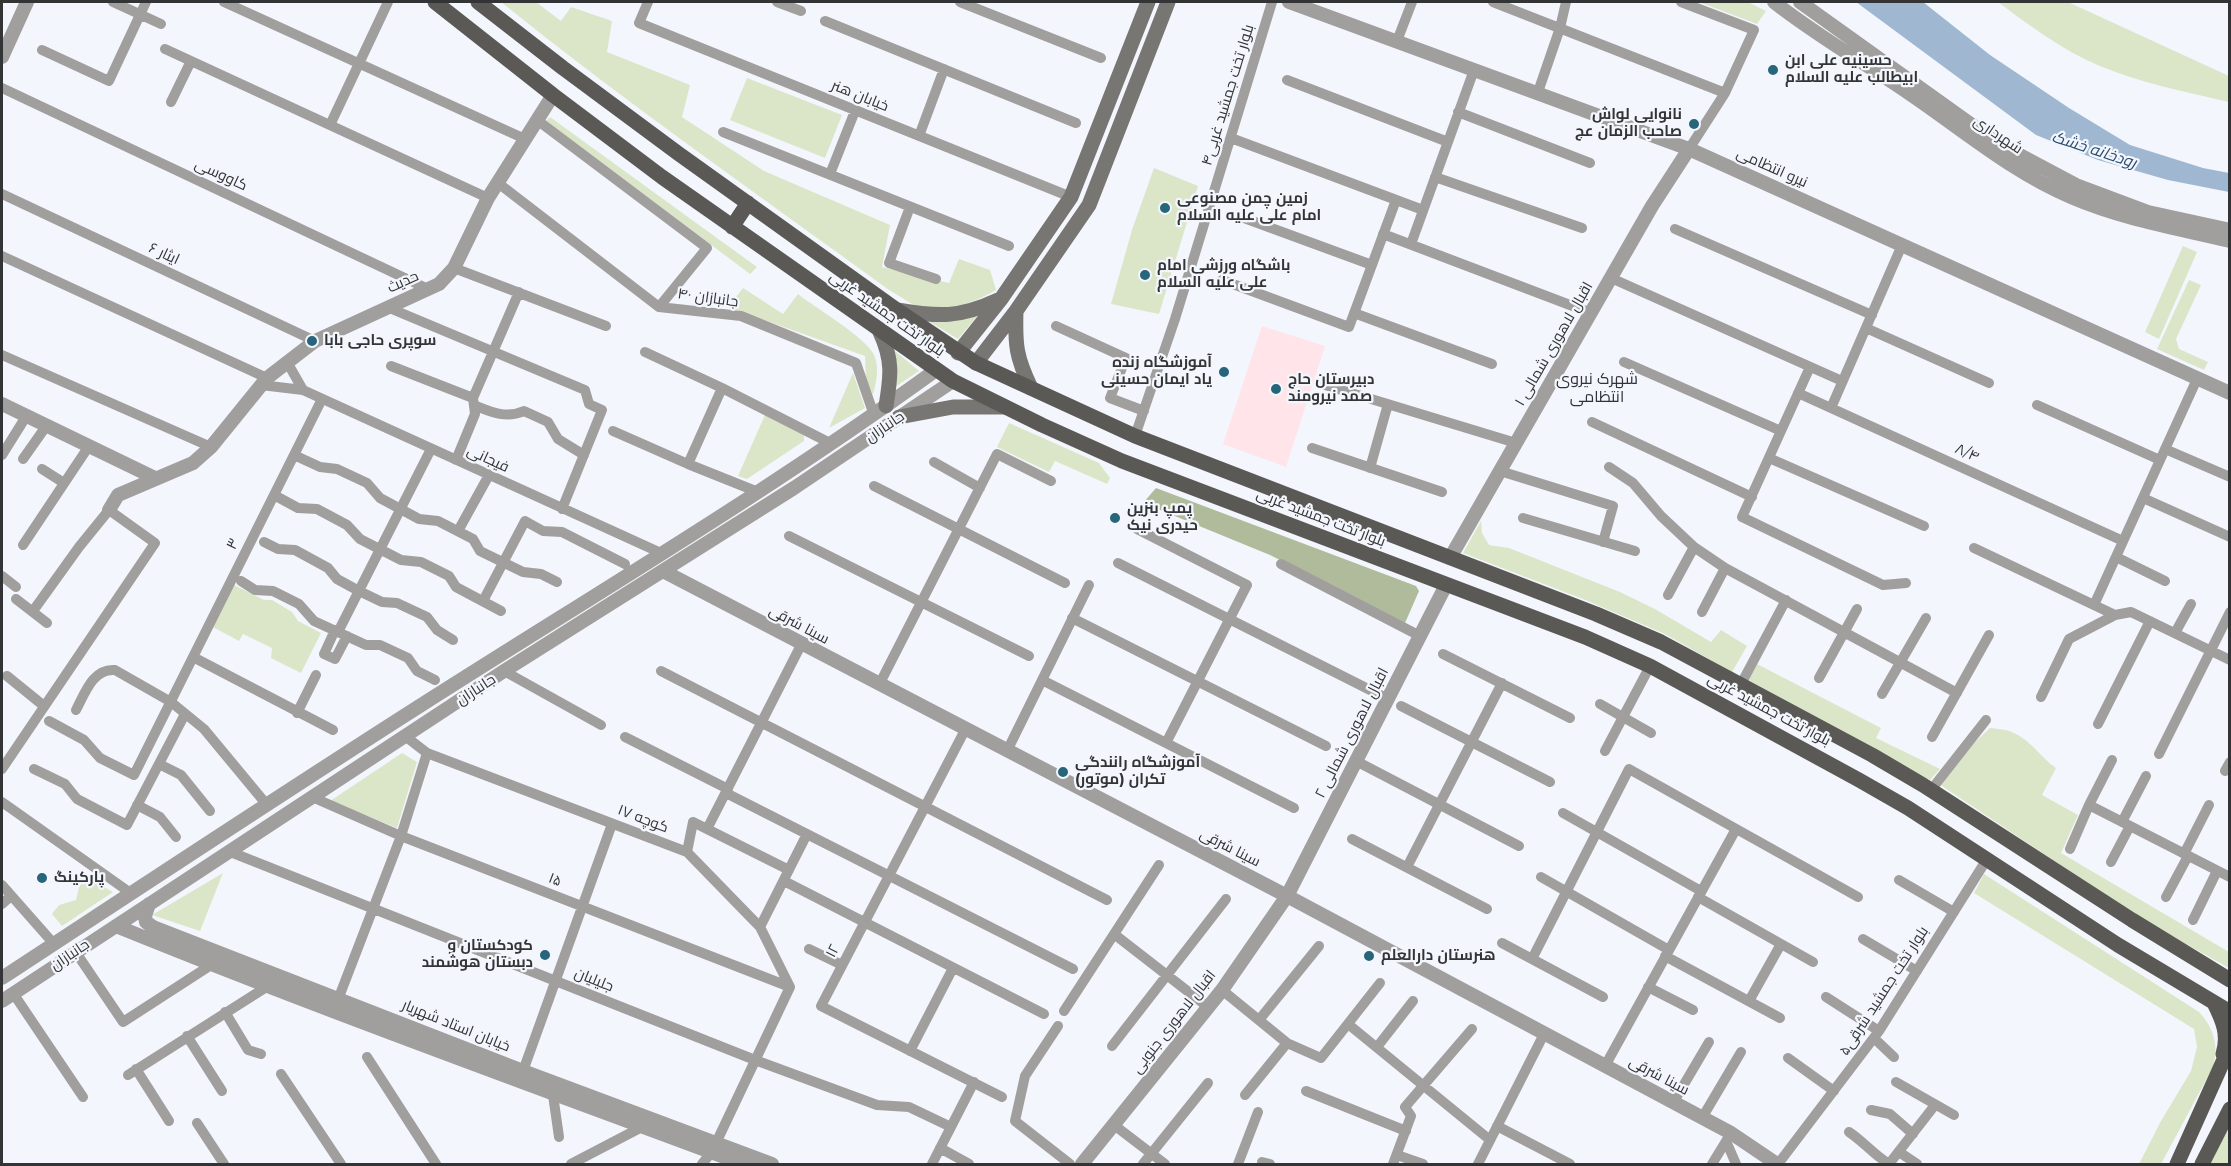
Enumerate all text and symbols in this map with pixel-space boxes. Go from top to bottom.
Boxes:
street label: بلوار تخت جمشید غربی۴ [1198,22,1258,168]
place label: حسینیه علی ابن ابیطالب علیه السلام [1785,52,1918,87]
marker: حسینیه علی ابن ابیطالب علیه السلام [1766,63,1780,77]
street label: خیابان هنر [829,76,891,116]
place label: نانوایی لواش صاحب الزمان عج [1575,106,1682,141]
street label: شهرداری [1970,112,2026,158]
marker: نانوایی لواش صاحب الزمان عج [1687,117,1701,131]
water label: رودخانه خشک [2049,127,2139,173]
street label: نیرو انتظامی [1734,144,1810,192]
street label: کاووسی [192,155,250,195]
place label: زمین چمن مصنوعی امام علی علیه السلام [1177,190,1321,225]
marker: زمین چمن مصنوعی امام علی علیه السلام [1158,201,1172,215]
street label: ایثار ۶ [146,239,182,269]
place label: باشگاه ورزشی امام علی علیه السلام [1157,257,1290,292]
street label: حدیث [384,267,422,297]
street label: بلوار تخت جمشید غربی [826,267,948,361]
marker: باشگاه ورزشی امام علی علیه السلام [1138,268,1152,282]
street label: اقبال لاهوری شمالی ۱ [1511,279,1597,409]
street label: ۴۰ جانبازان [676,285,740,311]
place label: سوپری حاجی بابا [324,332,436,350]
marker: سوپری حاجی بابا [305,334,319,348]
place label: آموزشگاه زنده یاد ایمان حسینی [1101,354,1212,389]
marker: آموزشگاه زنده یاد ایمان حسینی [1217,365,1231,379]
district label: شهرک نیروی انتظامی [1556,369,1638,407]
place label: دبیرستان حاج صمد نیرومند [1288,371,1374,406]
marker: دبیرستان حاج صمد نیرومند [1269,382,1283,396]
street label: جانبازان [862,407,908,447]
street label: ۸/۴ [1952,440,1982,466]
street label: فیجانی [464,441,512,477]
street label: بلوار تخت جمشید غربی [1254,485,1388,551]
place label: پمپ بنزین حیدری نیک [1127,500,1198,535]
marker: پمپ بنزین حیدری نیک [1108,511,1122,525]
street label: ۳ [223,535,243,553]
street label: سینا شرقی [766,602,832,648]
street label: اقبال لاهوری شمالی ۲ [1311,665,1393,801]
street label: بلوار تخت جمشید غربی [1704,670,1834,750]
street label: جانبازان [453,671,499,709]
place label: آموزشگاه رانندگی تکران (موتور) [1075,754,1200,789]
marker: آموزشگاه رانندگی تکران (موتور) [1056,765,1070,779]
street label: کوچه ۱۷ [615,801,671,837]
street label: سینا شرقی [1197,825,1263,871]
place label: پارکینگ [54,869,104,887]
street label: ۱۵ [546,869,564,891]
marker: پارکینگ [35,871,49,885]
street label: بلوار تخت جمشید شرقی۵ [1836,923,1932,1059]
street label: جانبازان [47,935,93,975]
place label: کودکستان و دبستان هوشمند [422,937,533,972]
street label: ۱۲ [822,941,844,961]
place label: هنرستان دارالعلم [1381,947,1496,965]
marker: کودکستان و دبستان هوشمند [538,948,552,962]
marker: هنرستان دارالعلم [1362,949,1376,963]
street label: جلیلیان [572,964,616,996]
street label: اقبال لاهوری جنوبی [1128,967,1220,1077]
street label: خیابان استاد شهریار [399,996,513,1056]
street label: سینا شرقی [1626,1053,1692,1099]

